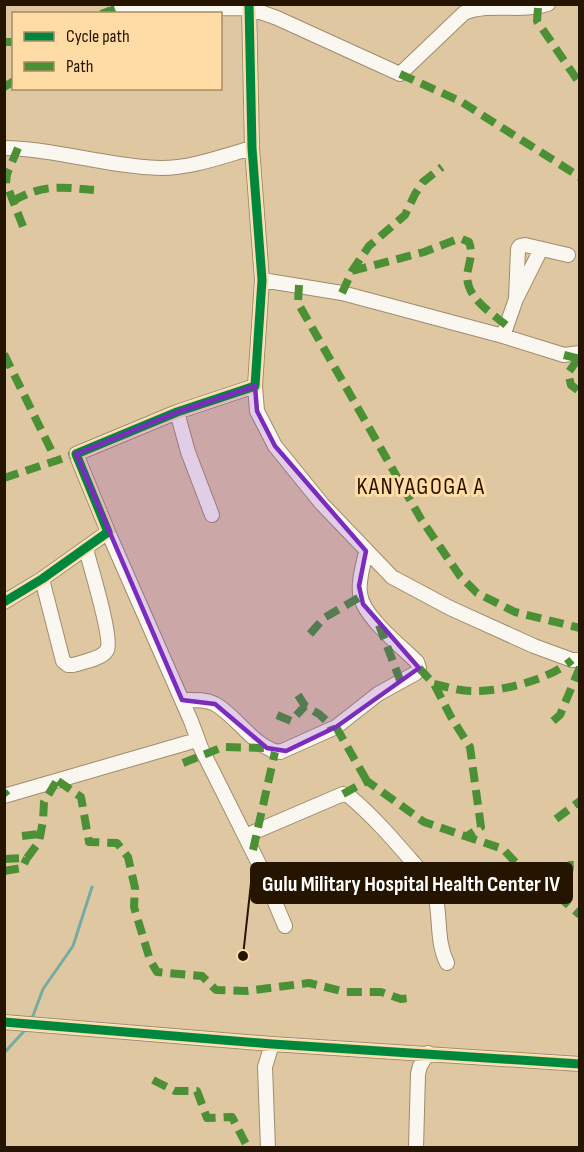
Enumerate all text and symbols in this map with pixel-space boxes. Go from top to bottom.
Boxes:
legend [12,12,222,90]
text: Cycle path [66,26,130,47]
text: Path [66,56,94,77]
district label: KANYAGOGA A [356,472,486,501]
callout: Gulu Military Hospital Health Center IV [251,863,572,903]
text: Gulu Military Hospital Health Center IV [262,871,560,898]

